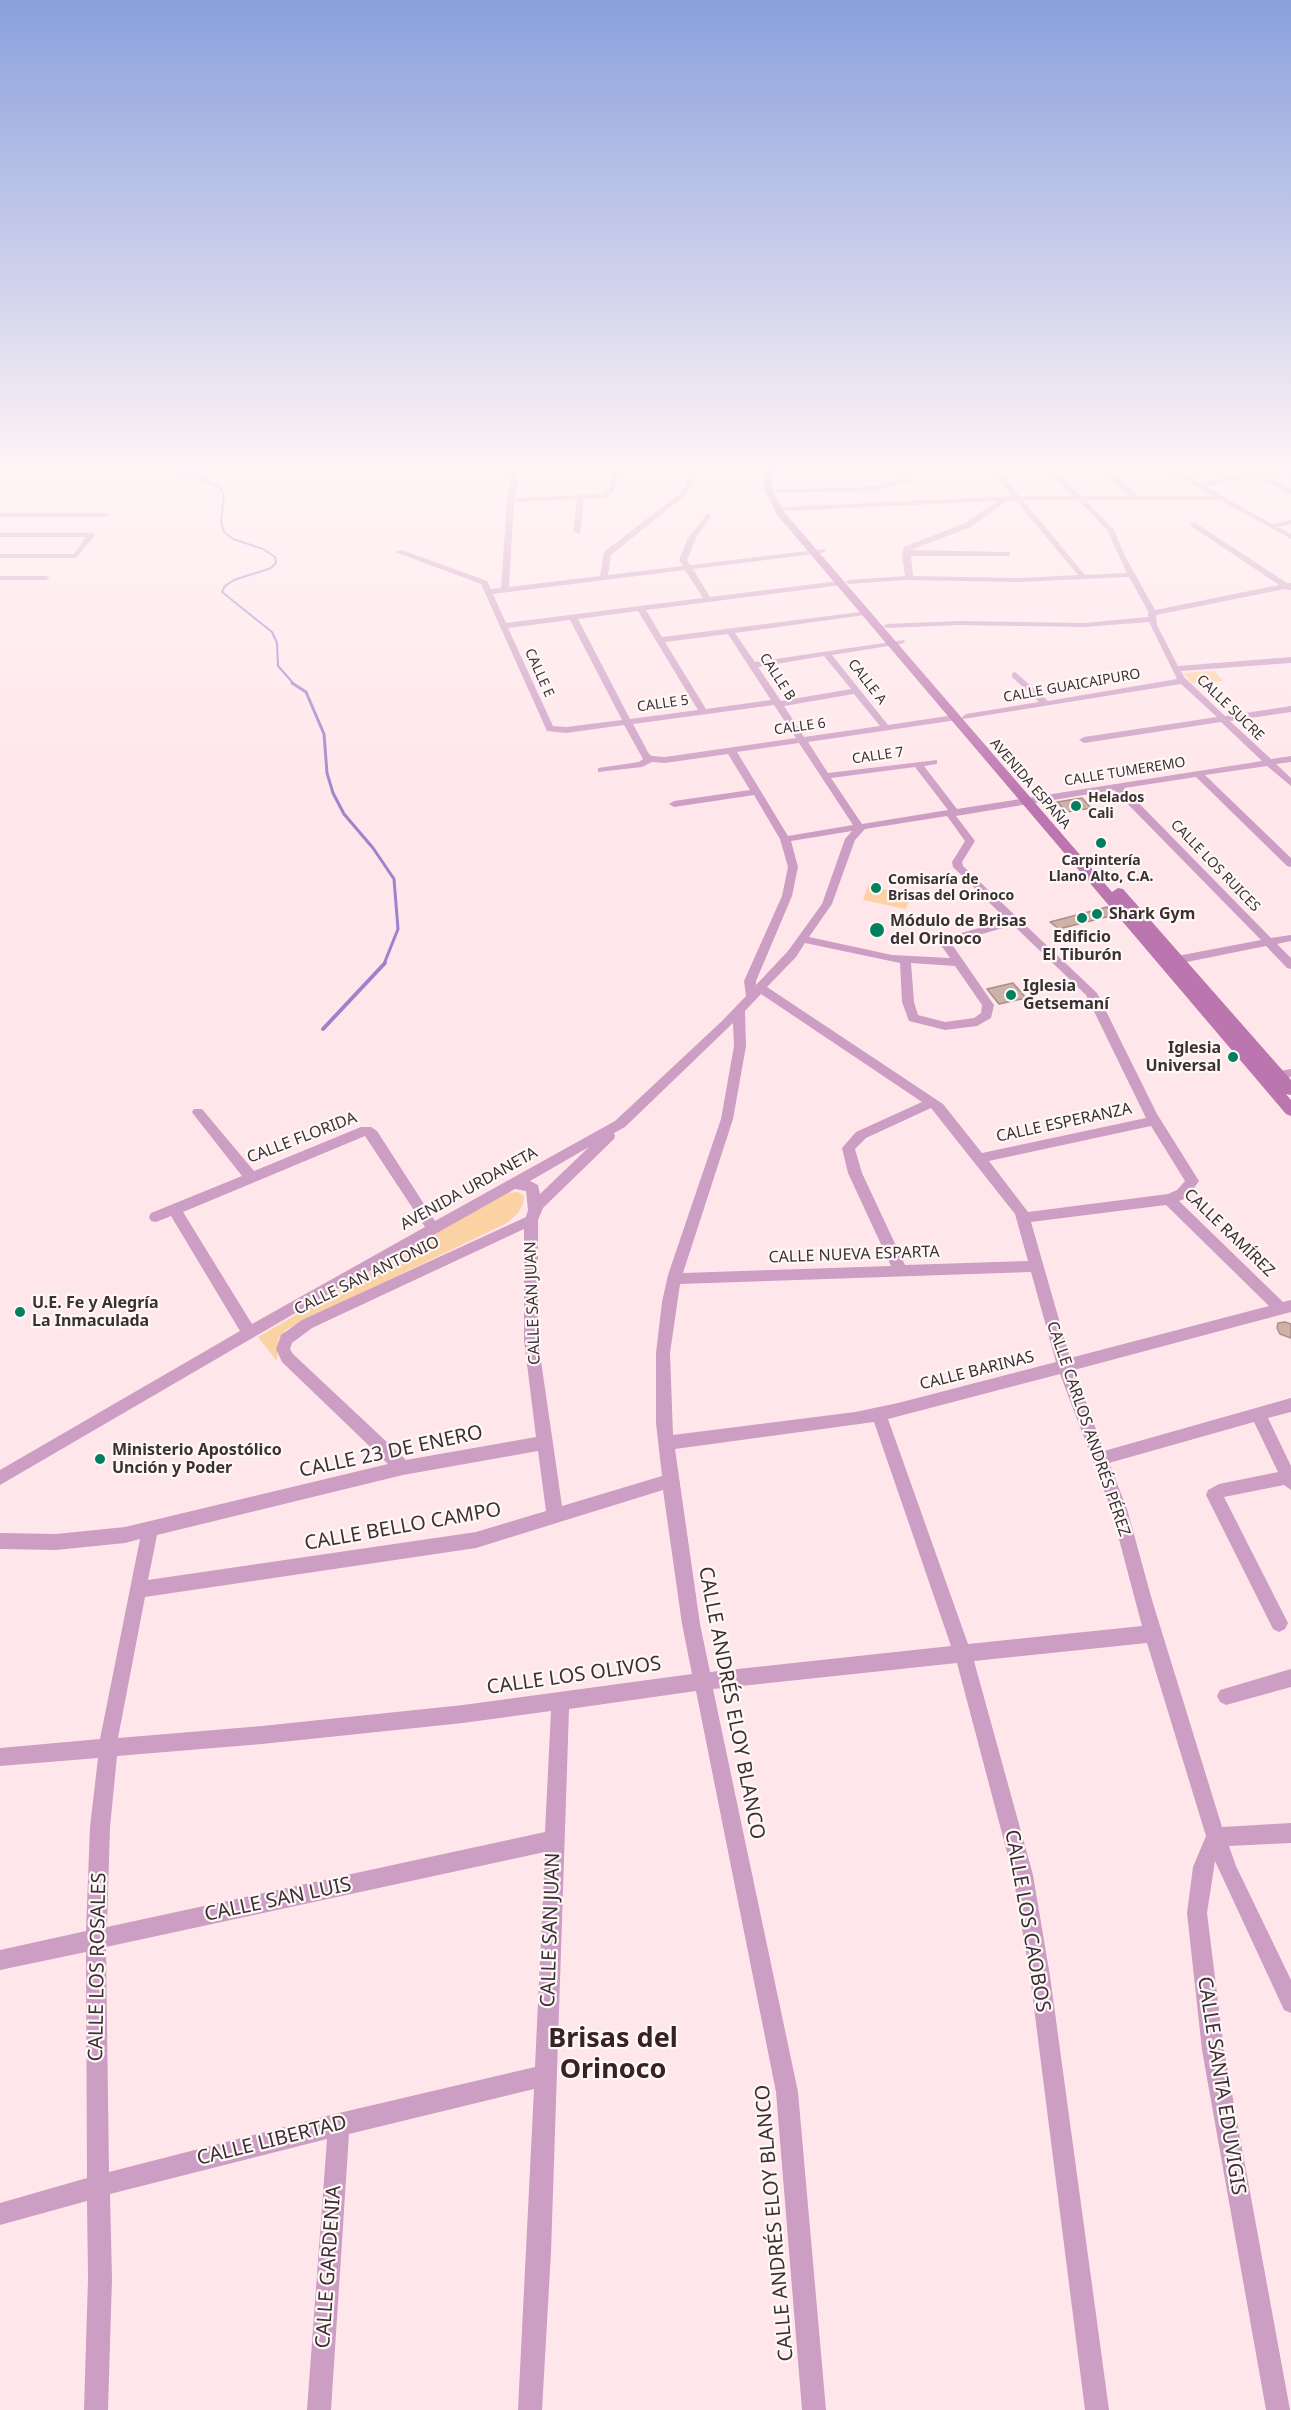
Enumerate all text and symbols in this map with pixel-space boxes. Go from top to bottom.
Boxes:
street label: CALLE E [521,646,557,700]
street label: CALLE B [756,650,798,704]
street label: CALLE A [844,656,890,708]
street label: CALLE GUAICAIPURO [1002,666,1142,706]
street label: CALLE SUCRE [1193,672,1267,744]
street label: CALLE 5 [636,692,690,716]
street label: CALLE 6 [773,715,827,739]
street label: AVENIDA ESPAÑA [986,735,1074,833]
street label: CALLE 7 [851,744,905,768]
street label: CALLE TUMEREMO [1063,754,1187,790]
place label: Helados Cali [1088,790,1144,822]
marker: Helados Cali [1069,799,1083,813]
street label: CALLE LOS RUICES [1167,817,1263,915]
marker: Carpintería Llano Alto, C.A. [1094,836,1108,850]
place label: Carpintería Llano Alto, C.A. [1049,853,1153,886]
place label: Comisaría de Brisas del Orinoco [888,872,1014,904]
marker: Comisaría de Brisas del Orinoco [869,881,883,895]
place label: Shark Gym [1109,904,1195,924]
marker: Shark Gym [1090,907,1104,921]
place label: Módulo de Brisas del Orinoco [890,911,1027,949]
marker: Edificio El Tiburón [1075,911,1089,925]
marker: Módulo de Brisas del Orinoco [868,921,886,939]
place label: Edificio El Tiburón [1042,927,1122,965]
place label: Iglesia Getsemaní [1023,976,1109,1014]
marker: Iglesia Getsemaní [1004,988,1018,1002]
place label: Iglesia Universal [1145,1038,1221,1076]
marker: Iglesia Universal [1226,1050,1240,1064]
street label: CALLE ESPERANZA [994,1099,1134,1147]
street label: CALLE FLORIDA [244,1108,360,1168]
street label: AVENIDA URDANETA [397,1143,541,1235]
street label: CALLE RAMÍREZ [1180,1185,1278,1281]
street label: CALLE SAN ANTONIO [291,1233,443,1319]
street label: CALLE SAN JUAN [521,1241,545,1365]
street label: CALLE NUEVA ESPARTA [768,1242,940,1268]
place label: U.E. Fe y Alegría La Inmaculada [32,1293,159,1331]
marker: U.E. Fe y Alegría La Inmaculada [13,1305,27,1319]
street label: CALLE CARLOS ANDRÉS PÉREZ [1042,1319,1134,1539]
street label: CALLE BARINAS [918,1347,1036,1395]
street label: CALLE 23 DE ENERO [297,1421,485,1483]
place label: Ministerio Apostólico Unción y Poder [112,1440,282,1478]
marker: Ministerio Apostólico Unción y Poder [93,1452,107,1466]
street label: CALLE BELLO CAMPO [303,1498,503,1556]
street label: CALLE ANDRÉS ELOY BLANCO [693,1565,769,1841]
street label: CALLE LOS OLIVOS [485,1652,663,1700]
street label: CALLE LOS CAOBOS [999,1828,1055,2014]
street label: CALLE SAN JUAN [536,1852,566,2008]
street label: CALLE LOS ROSALES [84,1872,112,2062]
street label: CALLE SAN LUIS [202,1873,354,1927]
street label: CALLE SANTA EDUVIGIS [1192,1975,1250,2197]
district label: Brisas del Orinoco [548,2023,678,2086]
street label: CALLE ANDRÉS ELOY BLANCO [751,2084,799,2362]
street label: CALLE LIBERTAD [195,2111,349,2171]
street label: CALLE GARDENIA [311,2185,347,2349]

